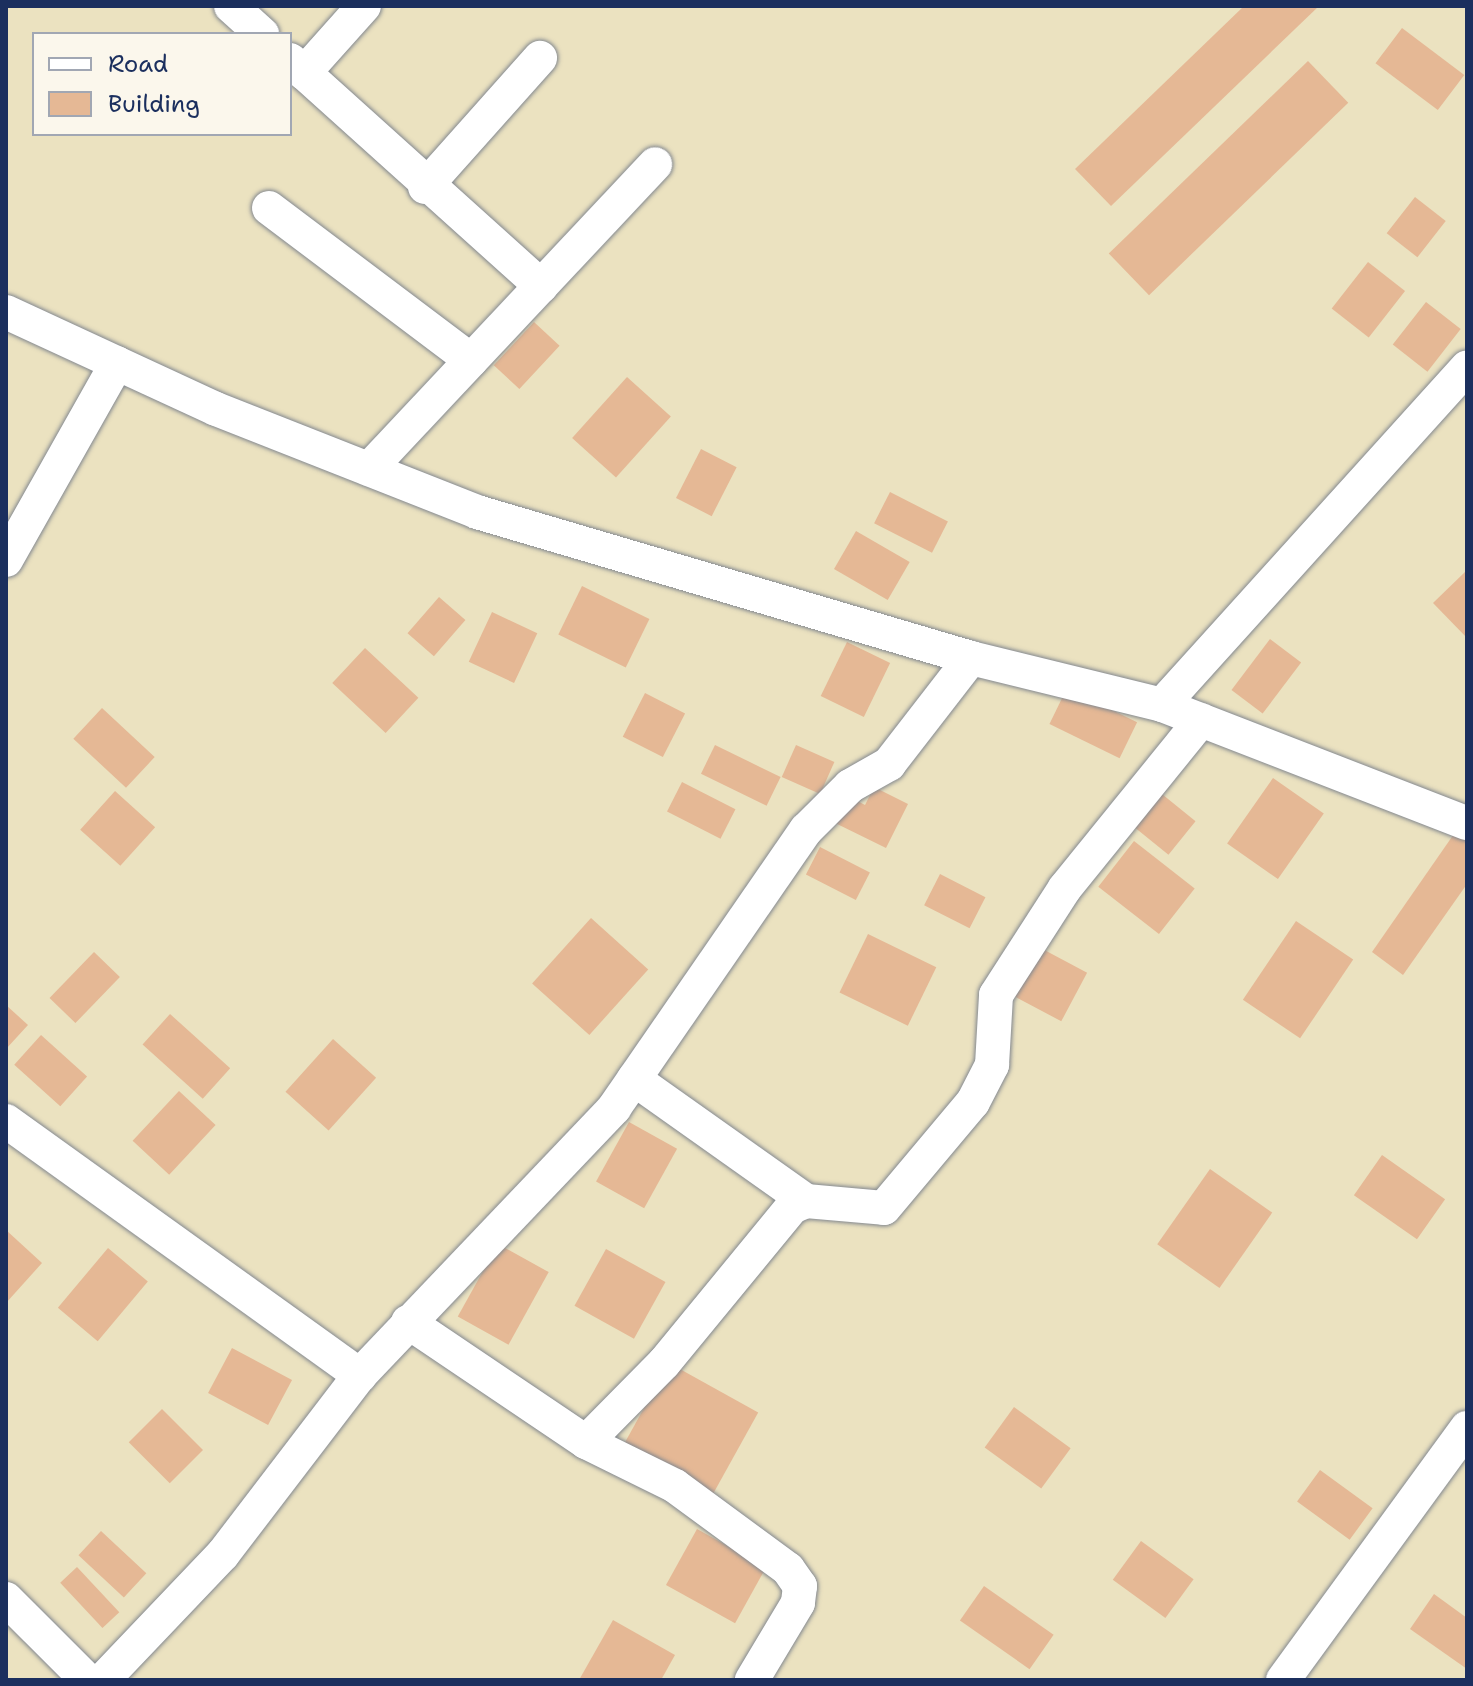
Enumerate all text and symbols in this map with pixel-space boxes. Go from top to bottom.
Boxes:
legend [32,32,292,136]
text: Road [108,48,168,80]
text: Building [108,88,200,120]

